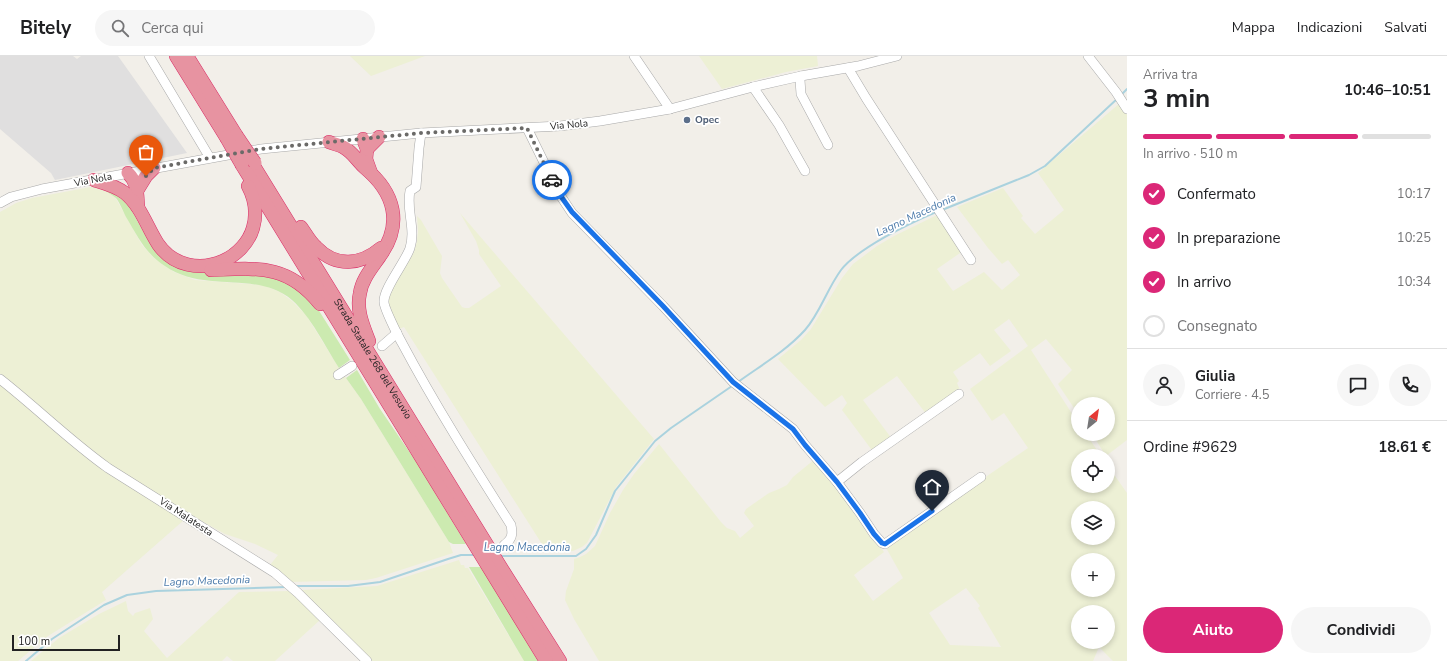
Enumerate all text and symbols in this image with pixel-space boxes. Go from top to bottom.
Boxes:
search box [95,10,375,46]
text: Bitely [20,15,71,41]
icon: search [109,17,131,39]
text: Cerca qui [141,18,203,38]
text: Mappa [1232,18,1275,37]
text: Indicazioni [1297,18,1362,37]
text: Salvati [1384,18,1427,37]
text: Arriva tra [1143,66,1198,84]
text: 10:46–10:51 [1344,80,1431,100]
text: 3 min [1143,81,1210,116]
place label: Opec [695,113,719,127]
marker: Opec [682,115,692,125]
street label: Via Nola [548,116,589,134]
pin [129,135,163,176]
icon: bag [135,141,157,163]
text: In arrivo · 510 m [1143,145,1238,163]
courier [532,160,572,200]
street label: Via Nola [72,169,113,191]
icon: car [541,169,563,191]
icon: check [1143,183,1165,205]
text: Confermato [1177,184,1256,204]
text: 10:17 [1397,185,1431,203]
water label: Lagno Macedonia [874,190,959,240]
icon: check [1143,227,1165,249]
text: In preparazione [1177,228,1280,248]
text: 10:25 [1397,229,1431,247]
icon: check [1143,271,1165,293]
text: In arrivo [1177,272,1231,292]
text: 10:34 [1397,273,1431,291]
street label: Strada Statale 268 del Vesuvio [330,296,415,422]
text: Consegnato [1177,316,1257,336]
button: person [1143,364,1185,406]
button: chat [1337,364,1379,406]
button: phone [1389,364,1431,406]
text: Giulia [1195,366,1235,386]
text: Corriere · 4.5 [1195,386,1269,404]
north arrow [1071,397,1115,441]
map controls [1071,397,1115,649]
text: Ordine #9629 [1143,437,1237,457]
text: 18.61 € [1378,437,1431,457]
button: locate [1071,449,1115,493]
pin [915,470,949,511]
icon: home [921,476,943,498]
street label: Via Malatesta [156,494,216,540]
button: layers [1071,501,1115,545]
water label: Lagno Macedonia [484,540,571,555]
button: + [1071,553,1115,597]
water label: Lagno Macedonia [163,572,251,590]
button: − [1071,605,1115,649]
button: Aiuto [1143,607,1283,653]
button: Condividi [1291,607,1431,653]
scale bar [12,633,120,652]
text: 100 m [18,634,50,649]

